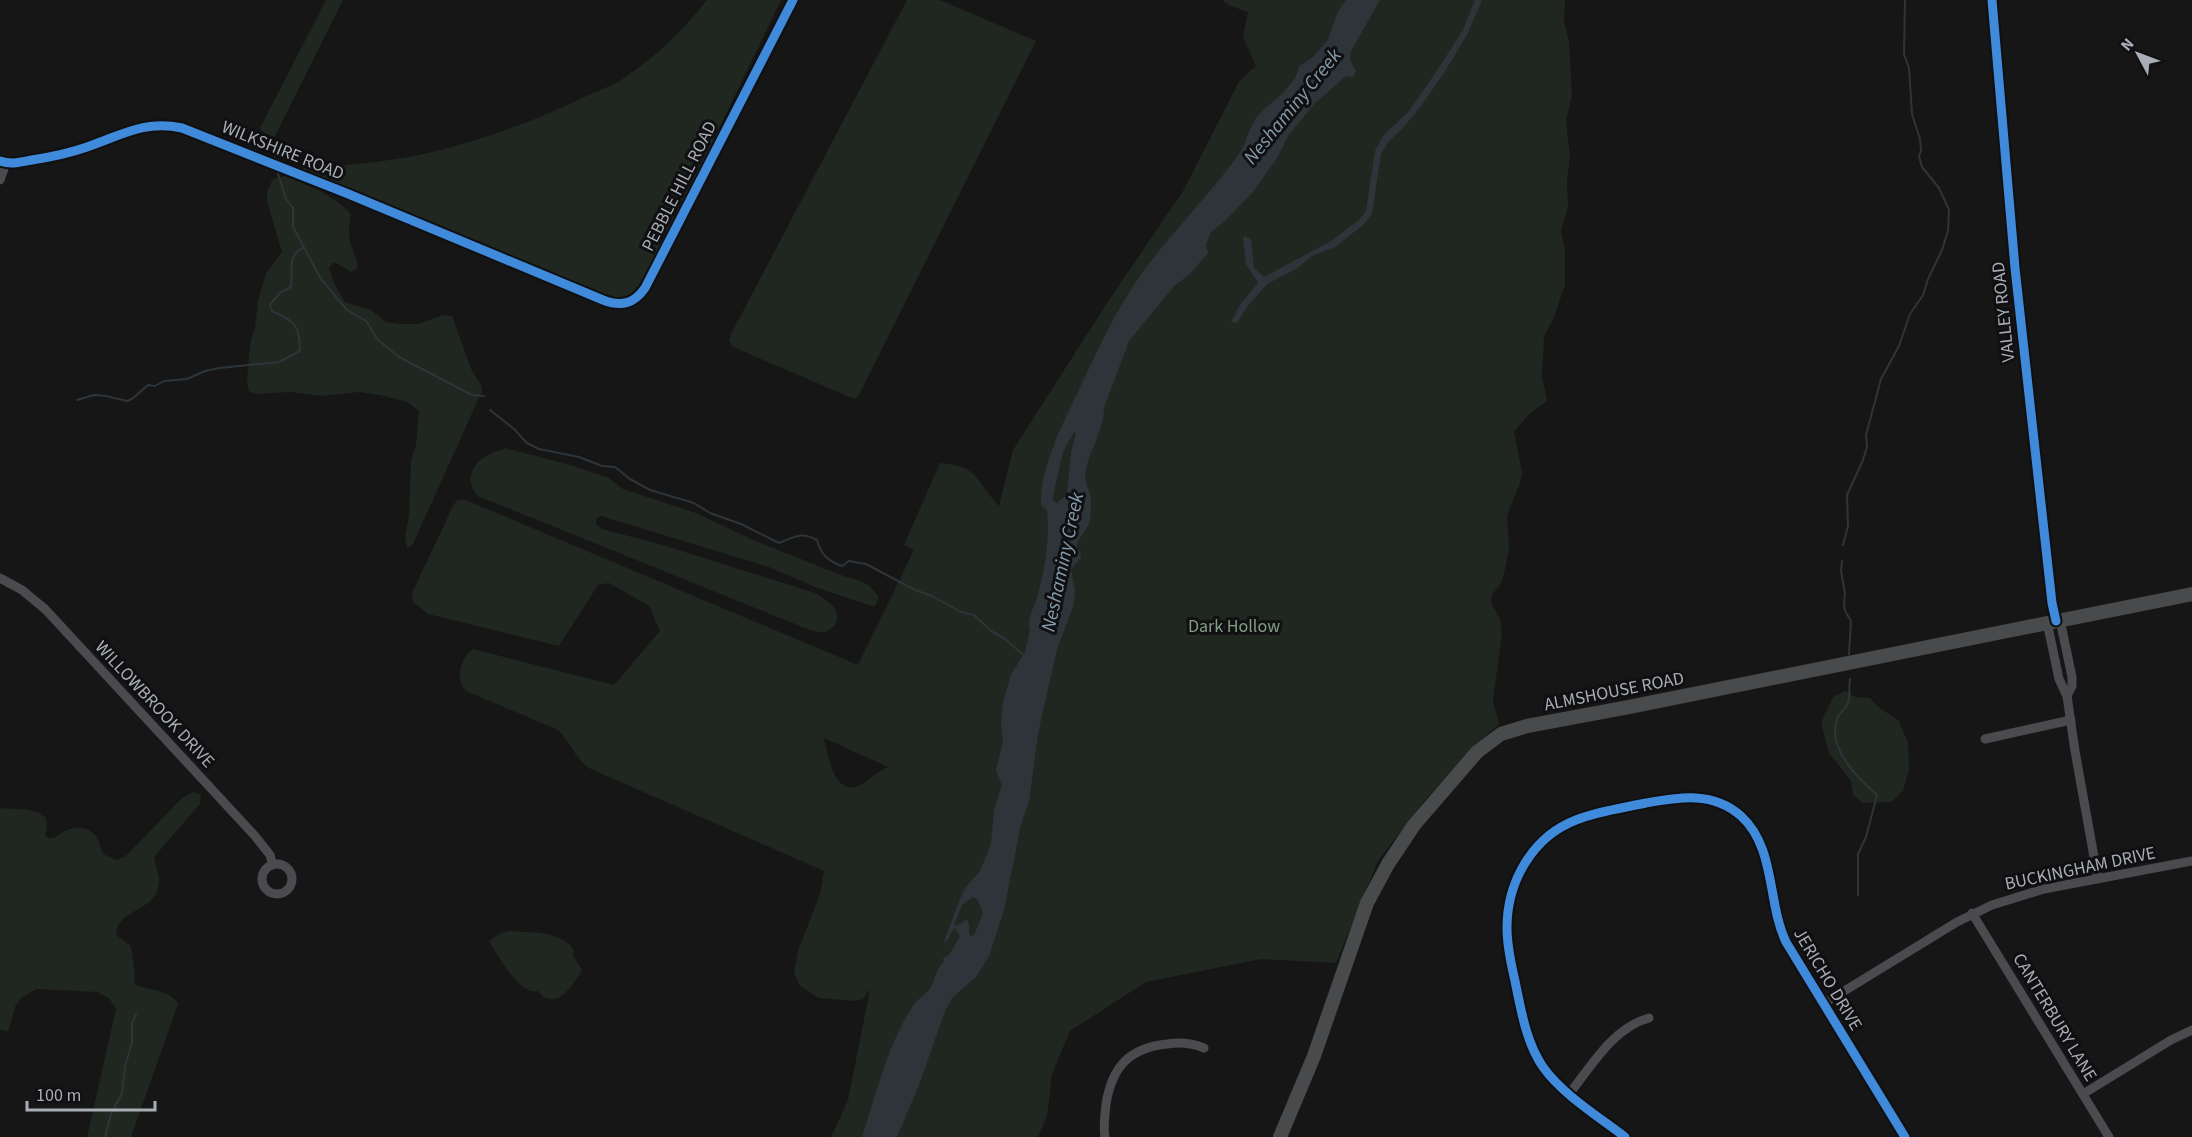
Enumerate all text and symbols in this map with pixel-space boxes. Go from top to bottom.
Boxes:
north arrow [2108,24,2168,84]
text: N [2116,34,2139,56]
water label: Neshaminy Creek [1237,42,1349,170]
street label: WILKSHIRE ROAD [218,114,348,186]
street label: PEBBLE HILL ROAD [636,117,723,256]
street label: VALLEY ROAD [1986,261,2021,363]
water label: Neshaminy Creek [1035,490,1091,634]
park label: Dark Hollow [1188,614,1280,639]
street label: WILLOWBROOK DRIVE [89,635,220,773]
street label: ALMSHOUSE ROAD [1542,666,1686,717]
street label: BUCKINGHAM DRIVE [2002,840,2158,897]
street label: JERICHO DRIVE [1787,923,1868,1035]
street label: CANTERBURY LANE [2006,949,2103,1086]
scale bar [27,1074,154,1112]
text: 100 m [36,1083,81,1108]

